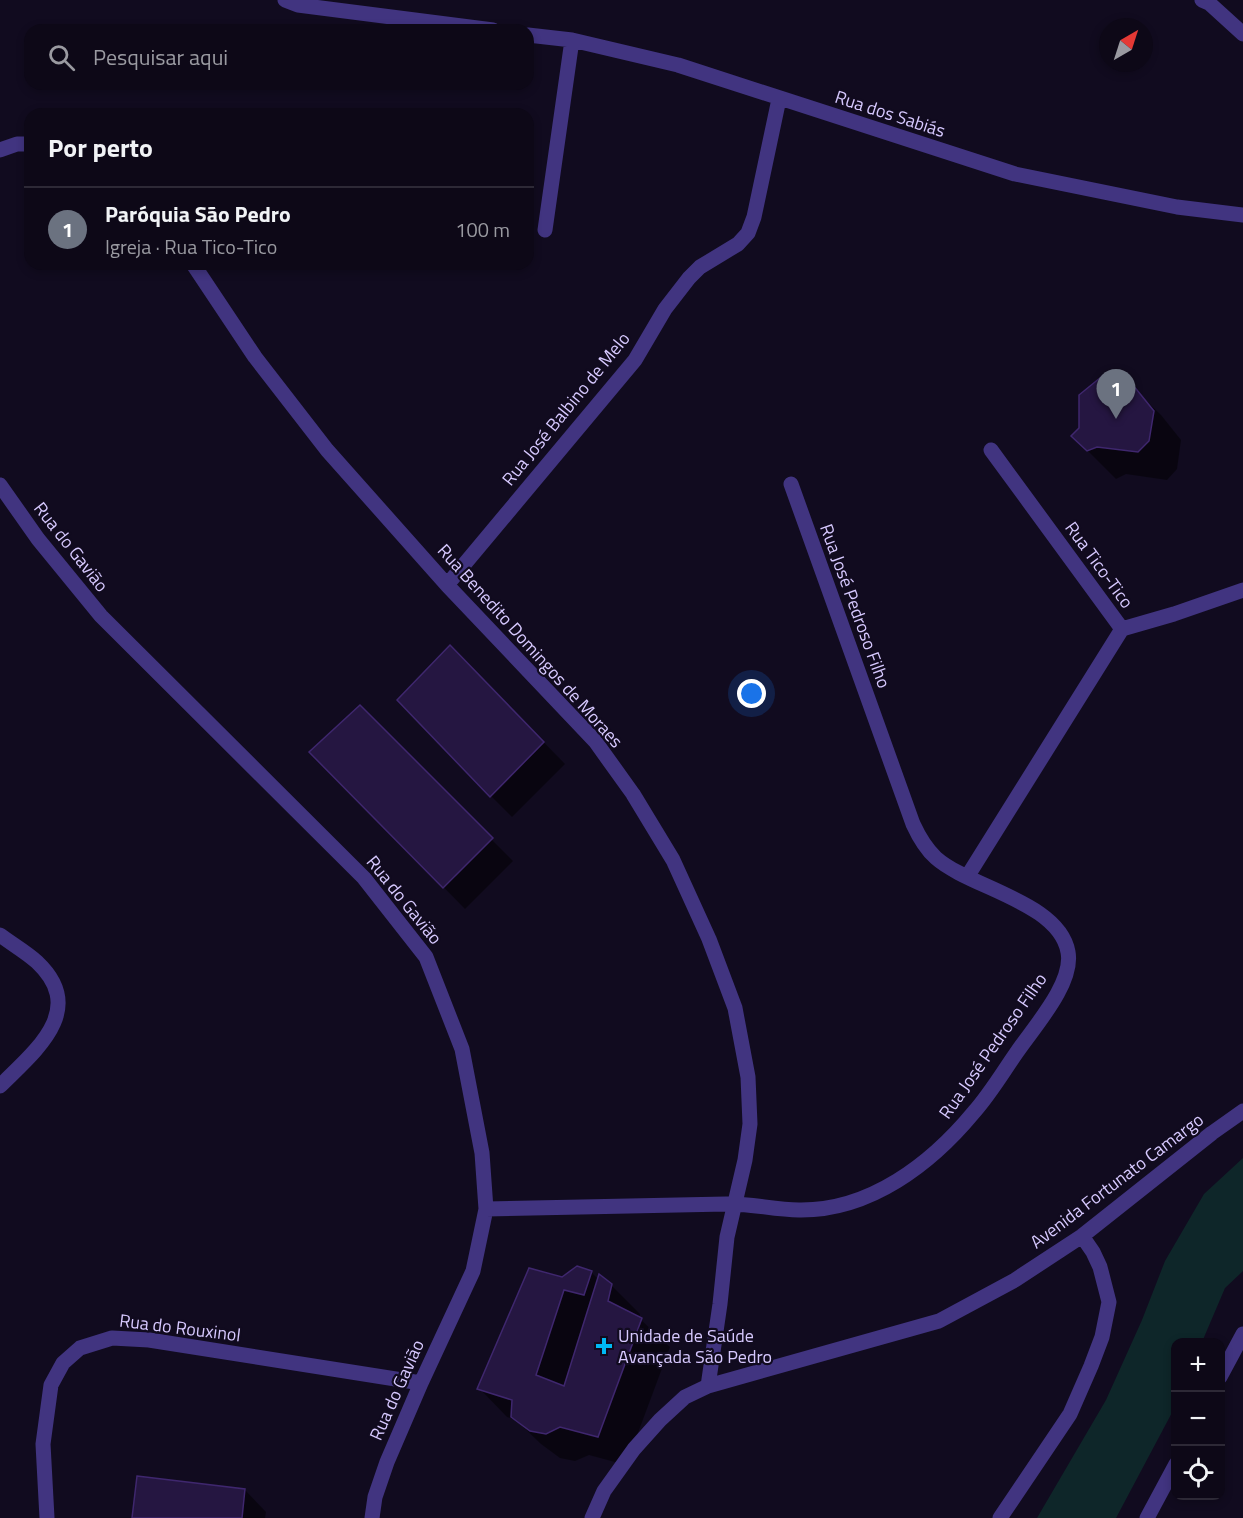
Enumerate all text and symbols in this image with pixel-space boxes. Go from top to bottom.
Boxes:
north arrow [1099,18,1153,72]
search box [24,24,534,90]
text: Pesquisar aqui [93,40,228,74]
icon: search [45,41,78,74]
street label: Rua dos Sabiás [832,83,949,144]
text: Por perto [48,128,153,167]
text: Paróquia São Pedro [105,197,291,231]
text: 1 [62,214,73,245]
text: 100 m [455,214,510,245]
text: Igreja · Rua Tico-Tico [105,231,277,262]
street label: Rua José Balbino de Melo [495,326,636,491]
pin: 1 [1096,370,1136,419]
street label: Rua do Gavião [28,496,115,597]
street label: Rua Tico-Tico [1059,516,1140,614]
street label: Rua José Pedroso Filho [813,520,898,692]
street label: Rua Benedito Domingos de Moraes [431,538,630,754]
your location [737,679,766,708]
street label: Rua do Gavião [360,849,449,950]
street label: Rua José Pedroso Filho [932,967,1053,1124]
street label: Avenida Fortunato Camargo [1024,1106,1209,1255]
street label: Rua do Rouxinol [118,1307,242,1348]
place label: Unidade de Saúde Avançada São Pedro [618,1322,772,1370]
street label: Rua do Gavião [362,1335,431,1444]
marker: Unidade de Saúde Avançada São Pedro [595,1337,613,1355]
map controls [1171,1338,1225,1500]
button: + [1171,1338,1225,1392]
button: − [1171,1392,1225,1446]
button: locate [1171,1446,1225,1500]

